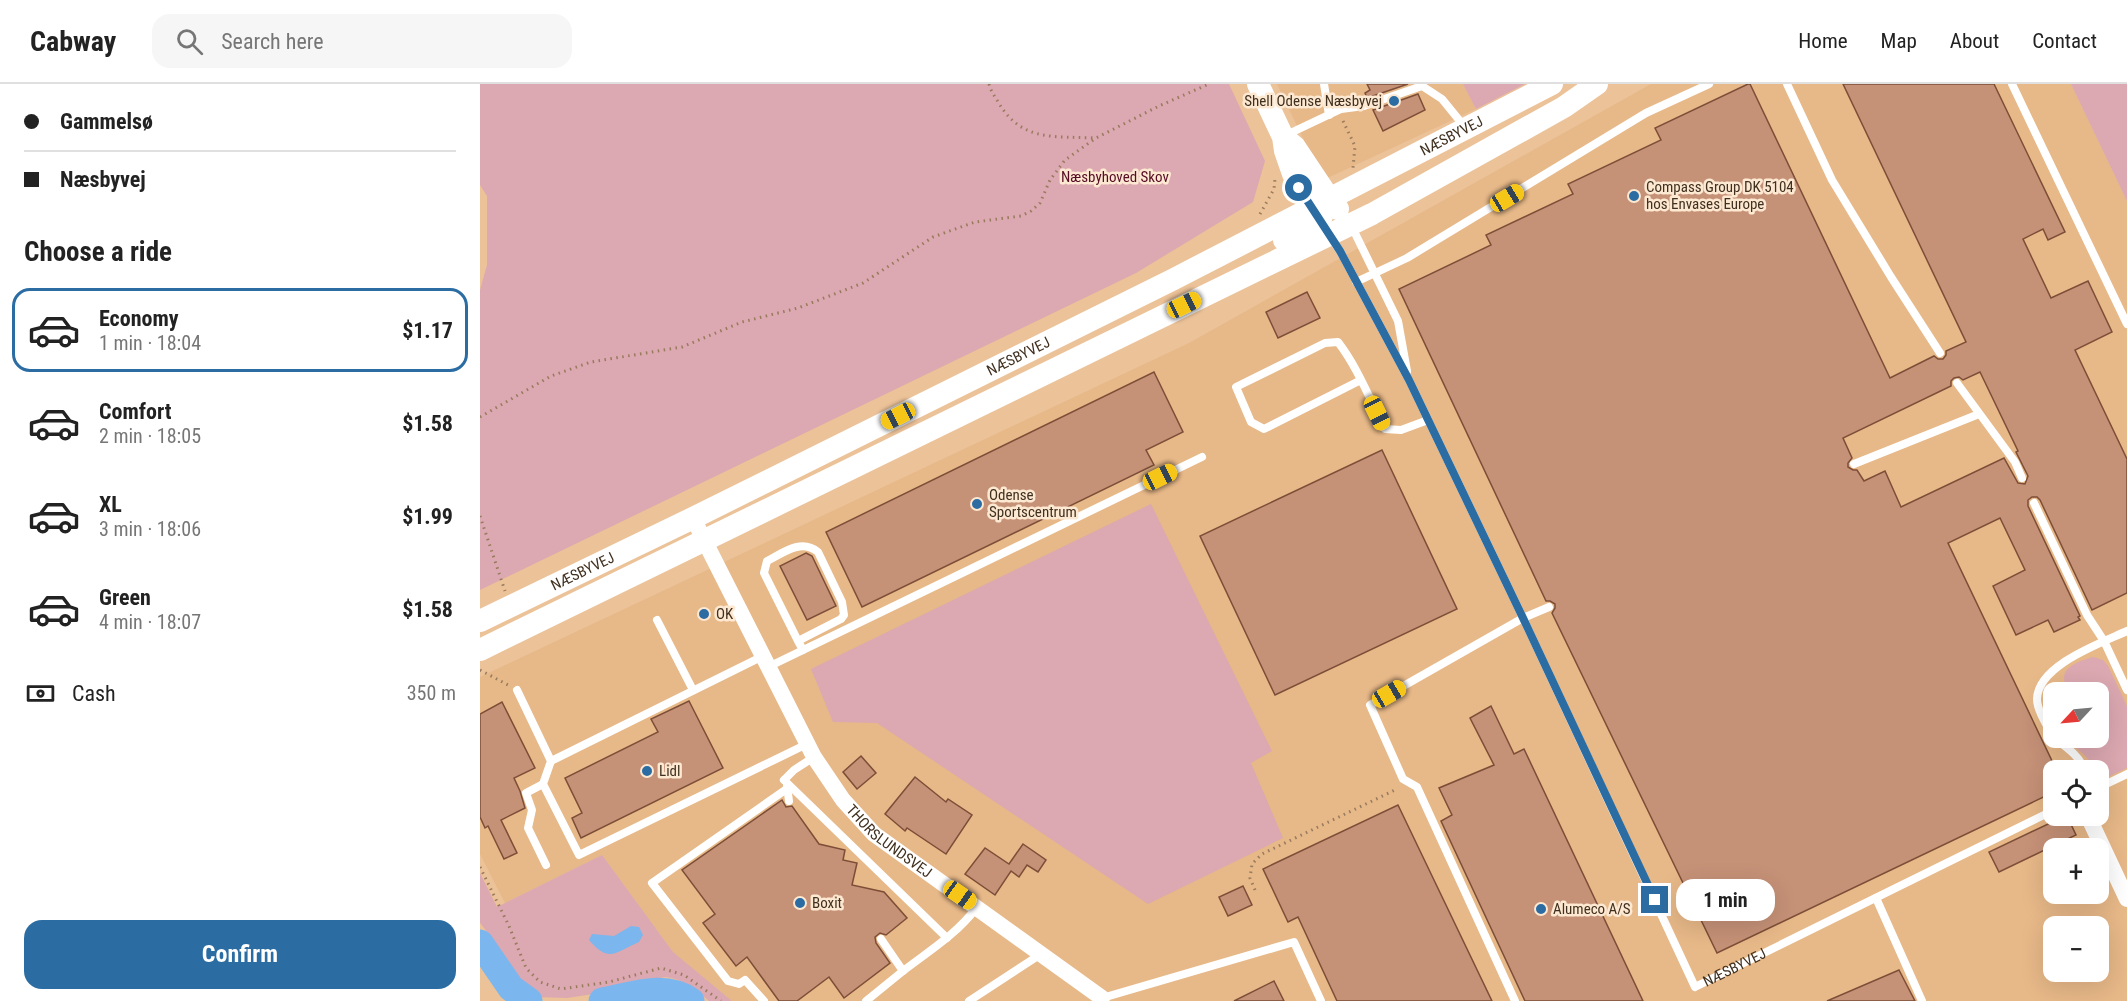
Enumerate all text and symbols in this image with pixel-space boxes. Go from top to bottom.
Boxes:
search box [152,14,572,68]
text: Cabway [30,25,116,58]
icon: search [173,25,206,58]
text: Search here [221,29,324,54]
text: Home [1798,29,1848,53]
text: Map [1881,29,1917,53]
text: About [1950,29,1999,53]
text: Contact [2032,29,2097,53]
place label: Shell Odense Næsbyvej [1244,92,1382,110]
marker: Shell Odense Næsbyvej [1387,94,1401,108]
text: Gammelsø [60,109,153,134]
street label: NÆSBYVEJ [1417,112,1486,159]
text: Næsbyvej [60,167,146,192]
park label: Næsbyhoved Skov [1061,168,1170,186]
route start [1285,174,1312,201]
place label: Compass Group DK 5104 hos Envases Europe [1646,178,1794,213]
car [1487,181,1527,215]
marker: Compass Group DK 5104 hos Envases Europe [1627,189,1641,203]
text: Choose a ride [24,236,172,268]
car [1164,289,1204,321]
icon: car [27,303,81,357]
text: Economy [99,306,179,331]
text: $1.17 [402,318,453,343]
text: 1 min · 18:04 [99,331,201,355]
street label: NÆSBYVEJ [984,333,1053,380]
car [1361,393,1393,433]
icon: car [27,396,81,450]
text: Comfort [99,399,172,424]
car [878,400,918,432]
text: $1.58 [402,411,453,436]
text: 2 min · 18:05 [99,424,201,448]
car [1140,461,1180,493]
place label: Odense Sportscentrum [989,486,1077,521]
icon: car [27,489,81,543]
text: XL [99,492,122,517]
marker: Odense Sportscentrum [970,497,984,511]
text: $1.99 [402,504,453,529]
text: 3 min · 18:06 [99,517,201,541]
street label: NÆSBYVEJ [548,548,617,594]
icon: car [27,582,81,636]
text: Green [99,585,151,610]
text: $1.58 [402,597,453,622]
place label: OK [716,605,734,623]
marker: OK [697,607,711,621]
text: 4 min · 18:07 [99,610,201,634]
icon: cash [24,677,57,710]
car [1369,677,1409,711]
text: Cash [72,681,116,706]
text: 350 m [407,681,456,705]
north arrow [2043,682,2109,748]
map controls [2043,682,2109,982]
button: locate [2043,760,2109,826]
place label: Lidl [659,762,680,780]
marker: Lidl [640,764,654,778]
street label: THORSLUNDSVEJ [843,801,935,882]
button: + [2043,838,2109,904]
car [940,877,980,913]
callout: 1 min [1676,879,1775,921]
route end [1641,886,1668,913]
text: 1 min [1703,888,1748,912]
place label: Boxit [812,894,842,912]
marker: Boxit [793,896,807,910]
place label: Alumeco A/S [1553,900,1631,918]
marker: Alumeco A/S [1534,902,1548,916]
button: − [2043,916,2109,982]
button: Confirm [24,920,456,989]
street label: NÆSBYVEJ [1700,944,1769,991]

